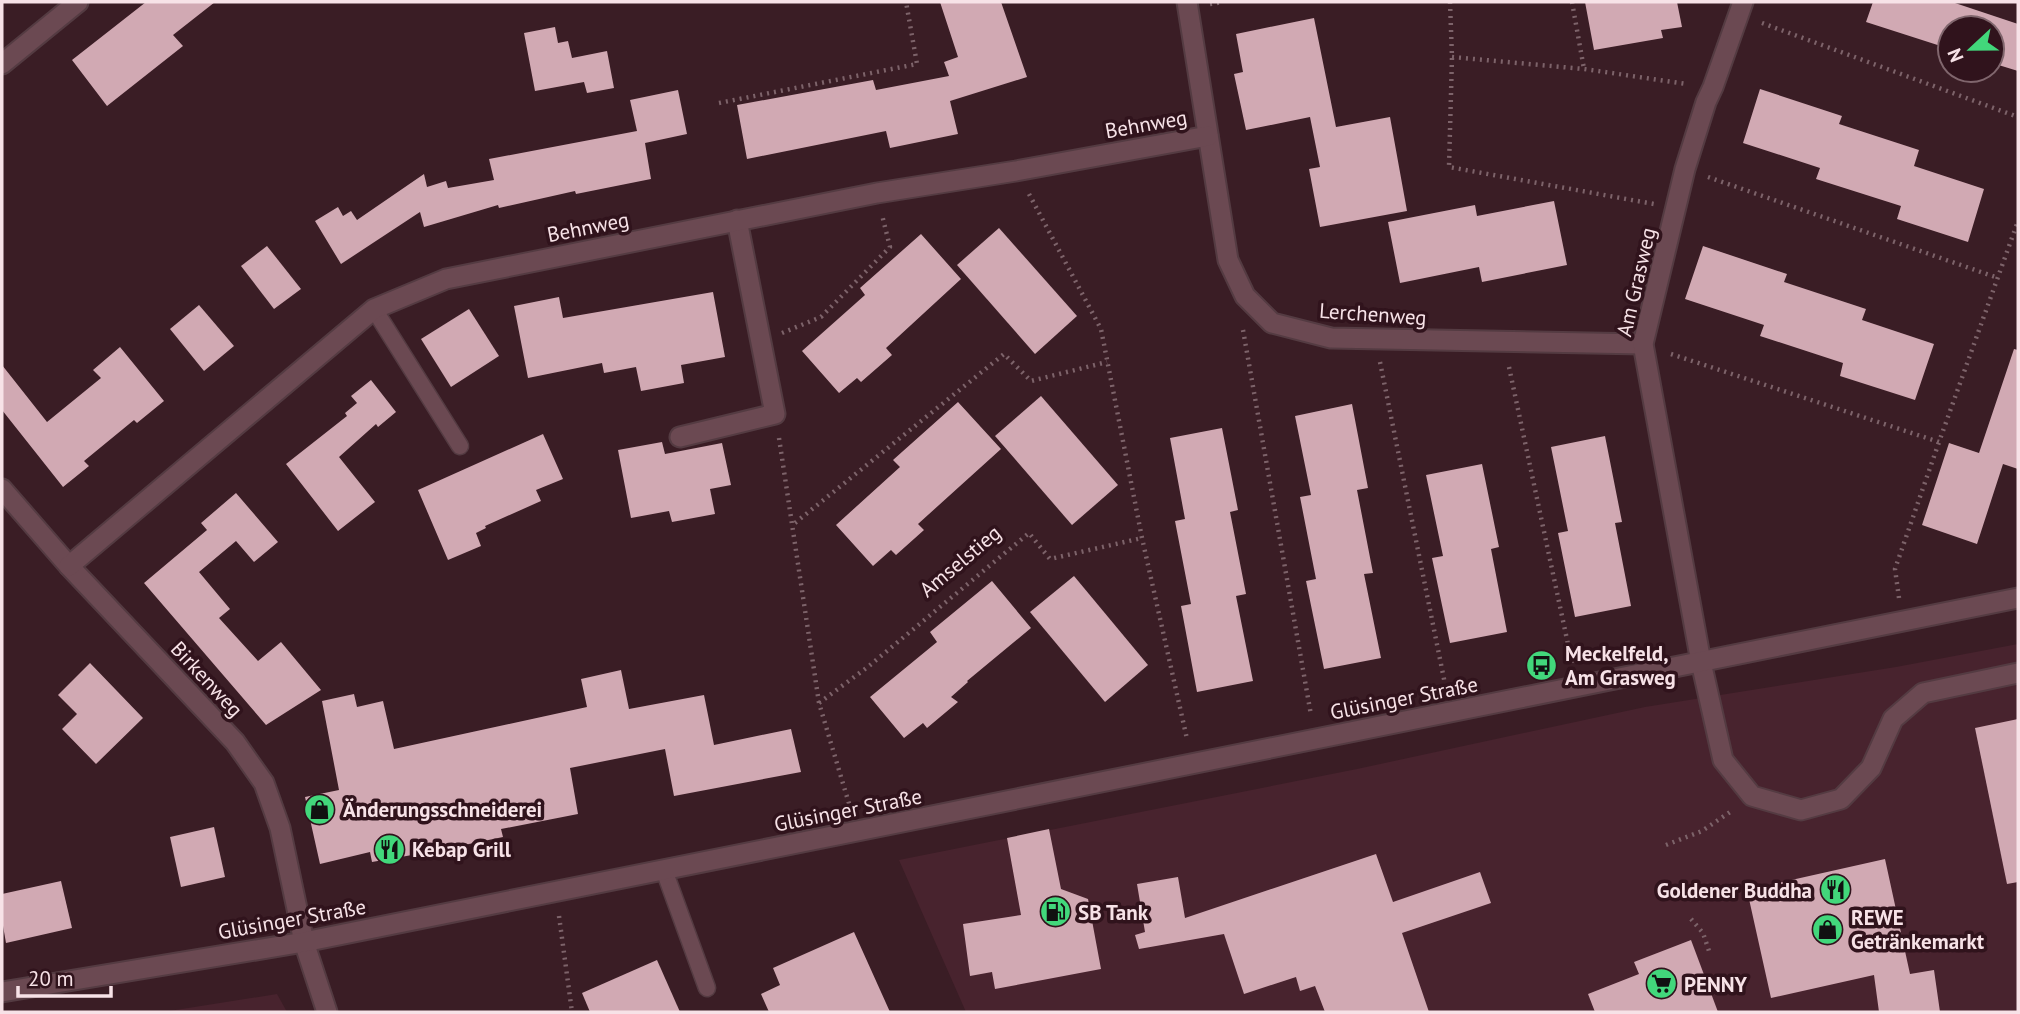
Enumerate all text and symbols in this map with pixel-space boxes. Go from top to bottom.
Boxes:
north arrow [1936,14,2006,84]
text: N [1942,45,1969,66]
street label: Behnweg [1103,104,1189,144]
street label: Behnweg [545,206,631,248]
street label: Am Grasweg [1610,225,1662,339]
street label: Lerchenweg [1318,297,1428,331]
street label: Amselstieg [914,519,1006,603]
street label: Birkenweg [165,635,249,723]
place label: Meckelfeld, Am Grasweg [1565,640,1676,691]
bus stop icon: Meckelfeld, Am Grasweg [1525,648,1559,682]
street label: Glüsinger Straße [1328,670,1480,726]
street label: Glüsinger Straße [772,782,924,838]
shop icon: Änderungsschneiderei [303,792,337,826]
place label: Änderungsschneiderei [343,796,542,823]
restaurant icon: Kebap Grill [372,832,406,866]
place label: Kebap Grill [412,836,512,863]
restaurant icon: Goldener Buddha [1818,873,1852,907]
place label: Goldener Buddha [1657,877,1812,904]
street label: Glüsinger Straße [216,893,368,945]
fuel station icon: SB Tank [1038,895,1072,929]
place label: SB Tank [1078,899,1149,926]
place label: REWE Getränkemarkt [1851,904,1985,955]
shop icon: REWE Getränkemarkt [1811,912,1845,946]
scale bar [18,954,110,998]
text: 20 m [28,965,74,992]
supermarket icon: PENNY [1644,967,1678,1001]
place label: PENNY [1684,971,1748,998]

